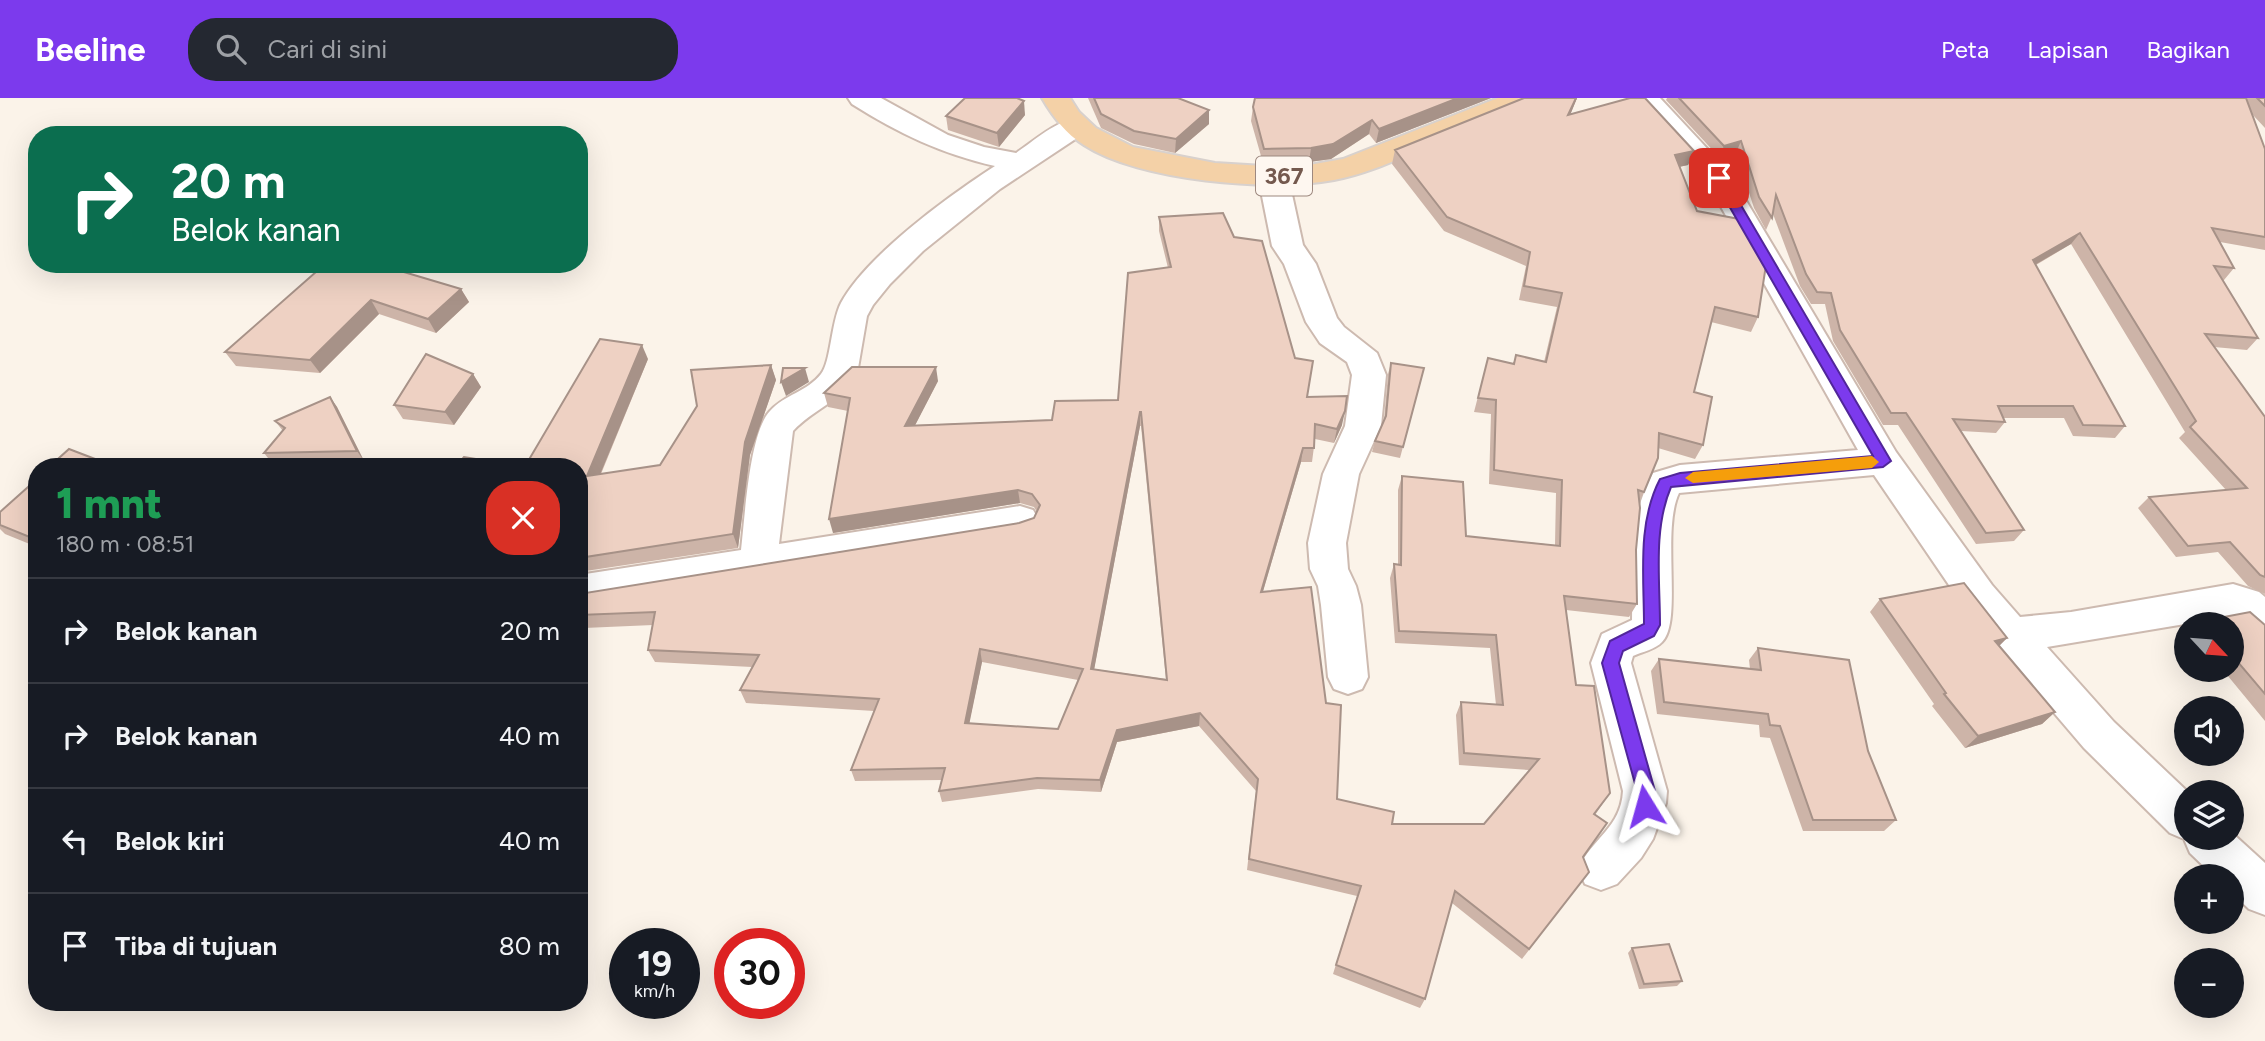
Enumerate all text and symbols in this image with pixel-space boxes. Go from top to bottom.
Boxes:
search box [188,18,678,81]
text: Beeline [35,30,146,69]
icon: search [212,30,250,68]
text: Cari di sini [268,33,387,65]
text: Peta [1941,35,1989,64]
text: Lapisan [2027,35,2108,64]
text: Bagikan [2146,35,2230,64]
pin [1689,148,1749,208]
text: 20 m [171,151,286,210]
icon: right [56,154,147,245]
road number: 367 [1256,156,1312,195]
icon: arrive [1700,159,1738,197]
text: Belok kanan [171,211,341,249]
text: 1 mnt [56,478,162,529]
button: close [486,481,560,555]
text: 180 m · 08:51 [56,530,194,558]
icon: right [56,612,94,650]
north arrow [2174,612,2244,682]
map controls [2174,612,2244,1018]
text: Belok kanan [115,615,258,647]
text: 20 m [500,615,560,647]
button: sound [2174,696,2244,766]
icon: right [56,717,94,755]
text: Belok kanan [115,720,258,752]
text: 40 m [499,720,560,752]
position arrow [1608,769,1682,843]
button: layers [2174,780,2244,850]
icon: left [56,822,94,860]
text: Belok kiri [115,825,224,857]
text: 40 m [499,825,560,857]
button: + [2174,864,2244,934]
icon: arrive [56,927,94,965]
speed limit sign: 30 [714,928,805,1019]
text: Tiba di tujuan [115,930,277,962]
text: 80 m [499,930,560,962]
text: 19 [637,943,672,985]
button: − [2174,948,2244,1018]
text: km/h [634,980,675,1002]

